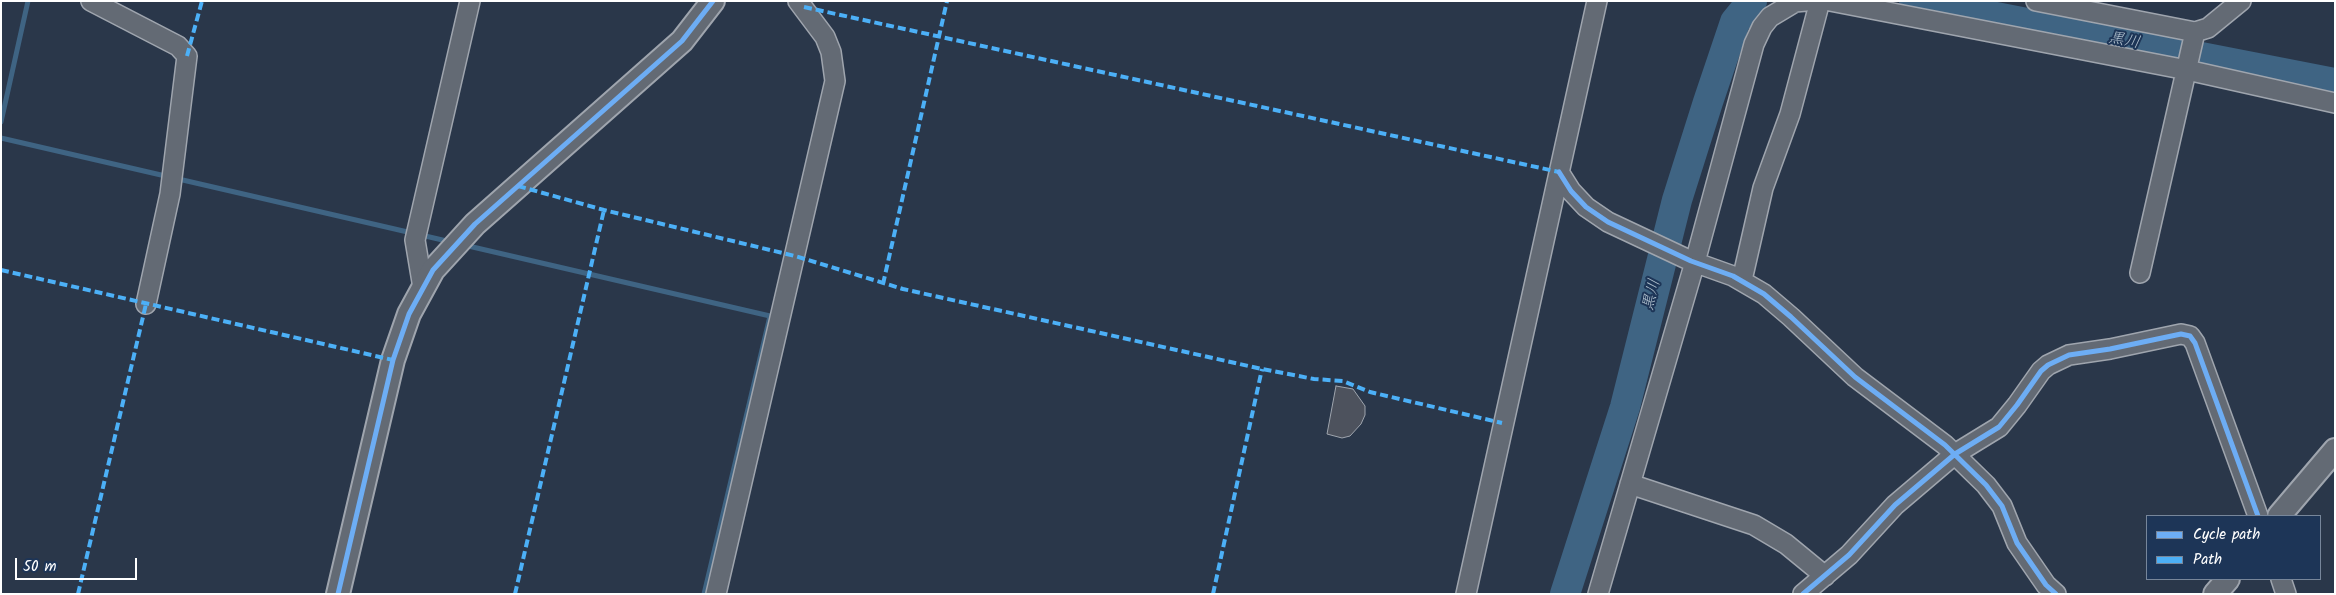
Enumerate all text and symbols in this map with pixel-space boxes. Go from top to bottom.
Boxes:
water label: 黒川 [2106,30,2142,54]
water label: 黒川 [1640,277,1666,313]
legend [2146,515,2321,580]
text: Cycle path [2193,523,2260,547]
scale bar [18,548,140,580]
text: Path [2193,548,2222,572]
text: 50 m [23,555,57,579]

